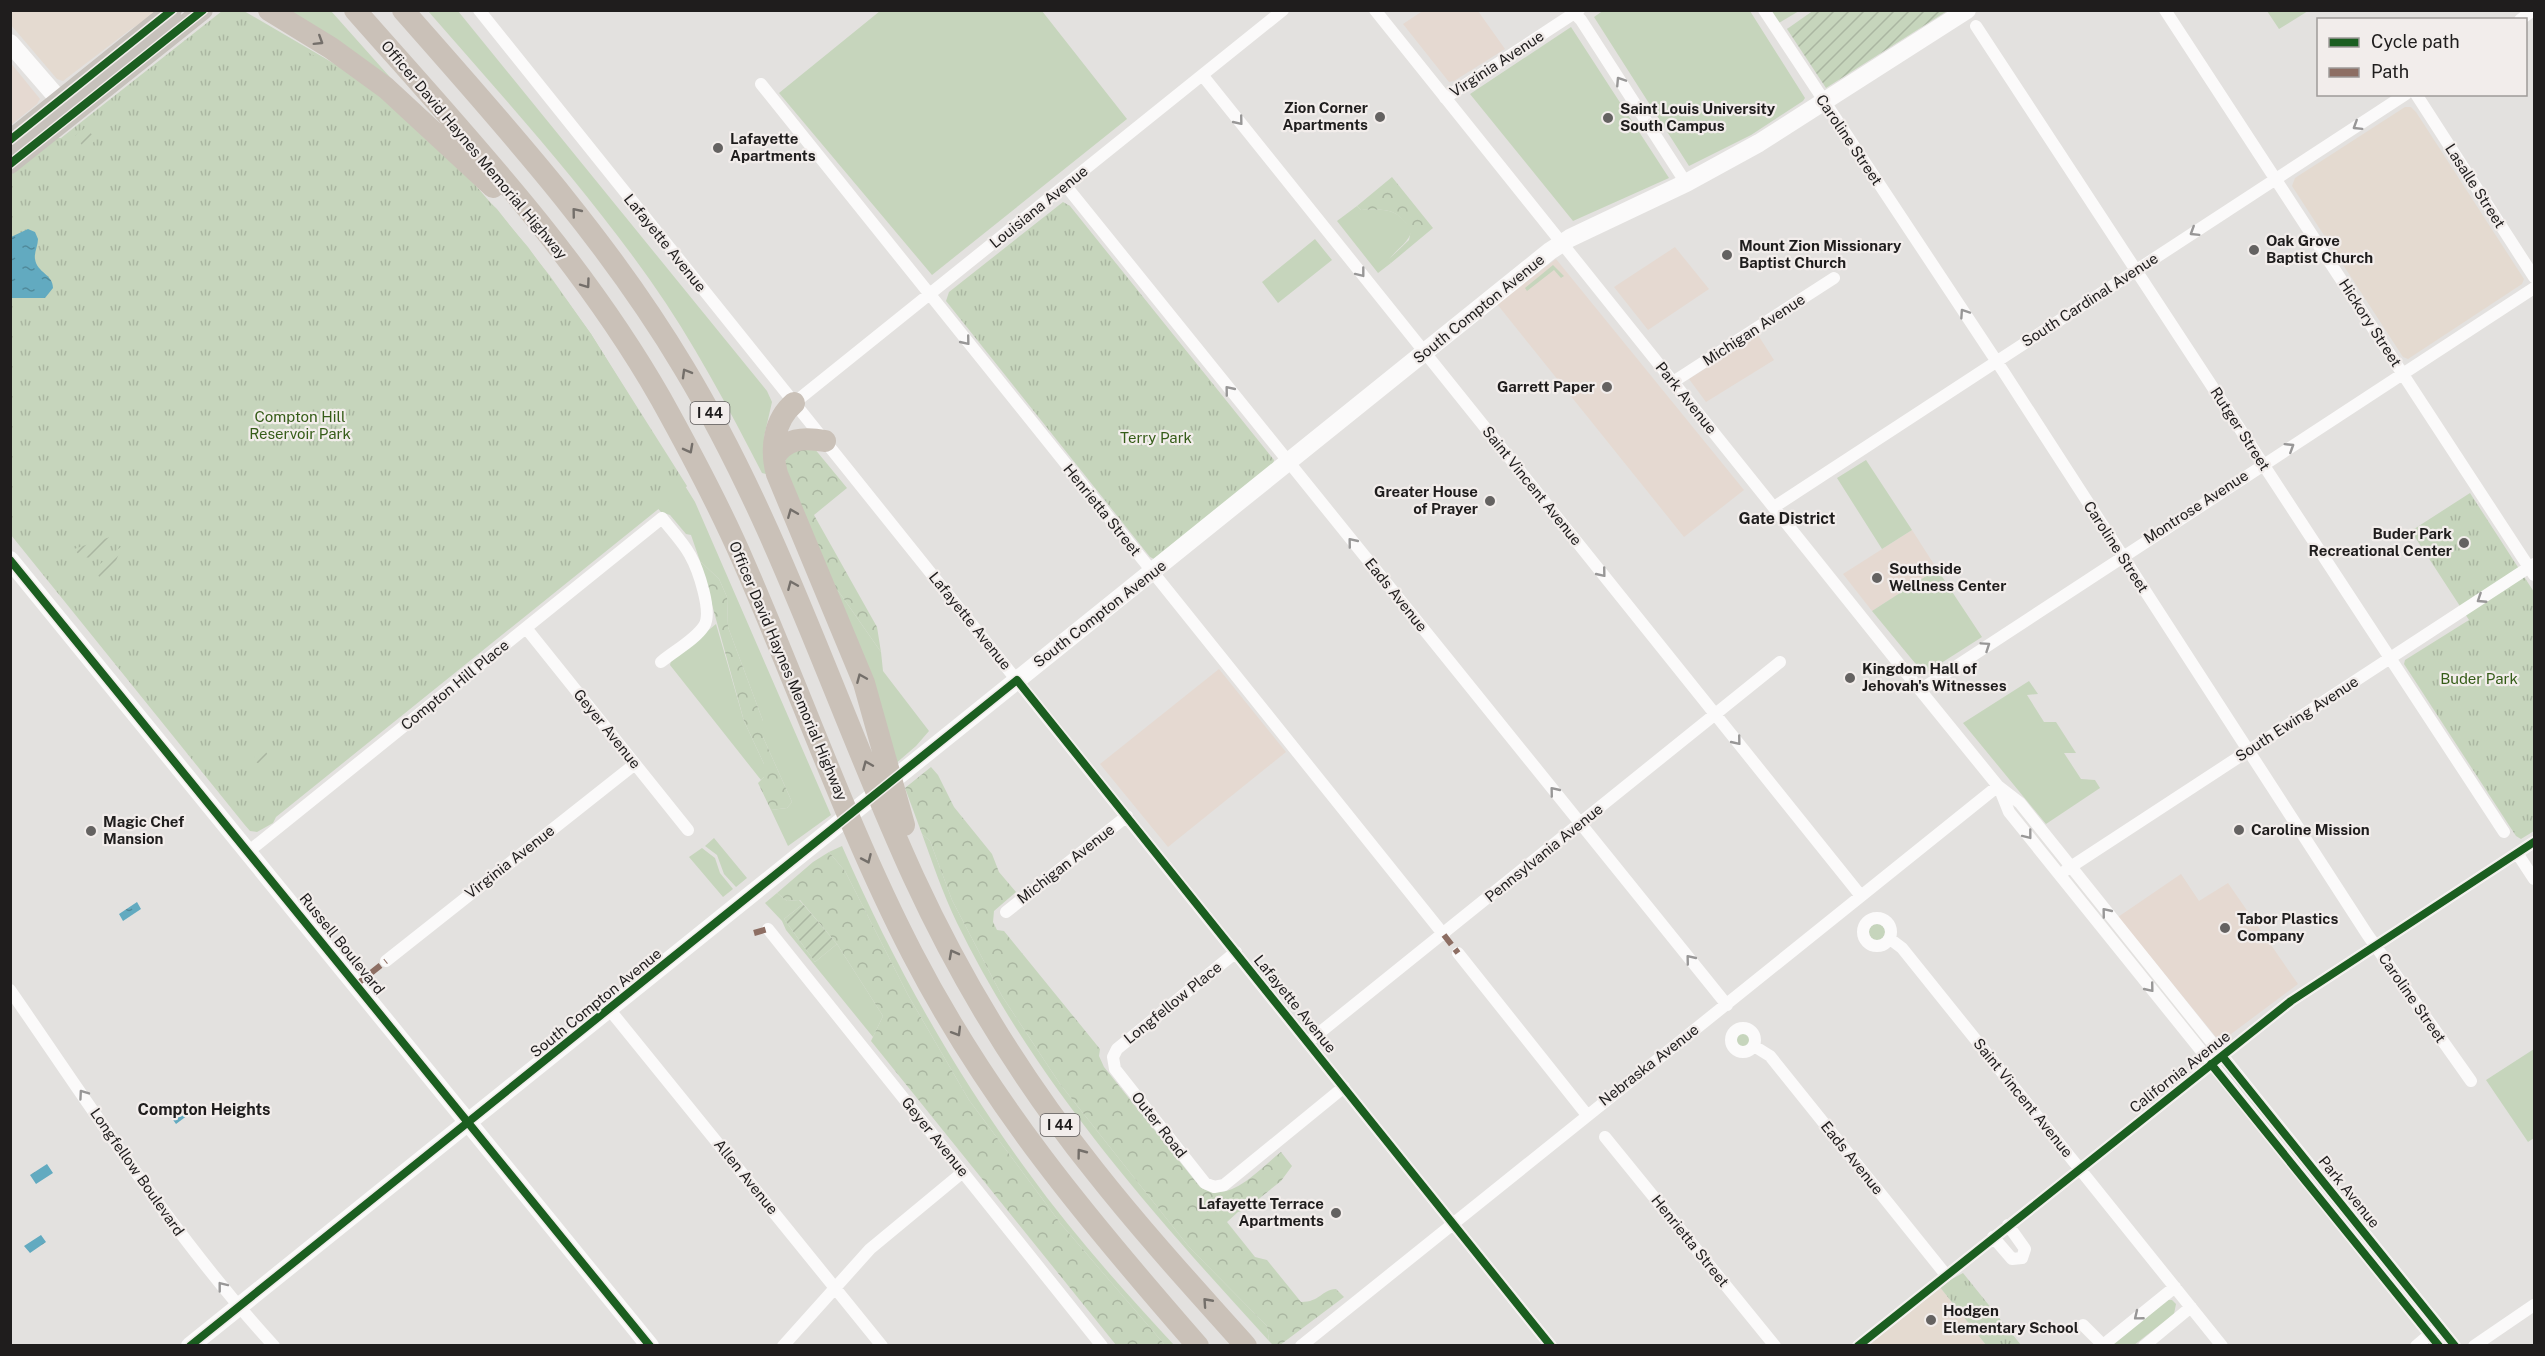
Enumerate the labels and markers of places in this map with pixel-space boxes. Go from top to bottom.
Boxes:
place label: Zion Corner Apartments [1282,99,1368,133]
place label: Saint Louis University South Campus [1620,100,1776,134]
marker: Zion Corner Apartments [1373,110,1387,124]
marker: Saint Louis University South Campus [1601,111,1615,125]
place label: Lafayette Apartments [730,130,816,164]
marker: Lafayette Apartments [711,141,725,155]
place label: Oak Grove Baptist Church [2266,232,2373,266]
place label: Mount Zion Missionary Baptist Church [1739,237,1902,271]
marker: Oak Grove Baptist Church [2247,243,2261,257]
marker: Mount Zion Missionary Baptist Church [1720,248,1734,262]
place label: Garrett Paper [1497,378,1595,395]
marker: Garrett Paper [1600,380,1614,394]
place label: Greater House of Prayer [1374,483,1478,517]
marker: Greater House of Prayer [1483,494,1497,508]
place label: Buder Park Recreational Center [2309,525,2452,559]
marker: Buder Park Recreational Center [2457,536,2471,550]
place label: Southside Wellness Center [1889,560,2006,594]
marker: Southside Wellness Center [1870,571,1884,585]
place label: Kingdom Hall of Jehovah's Witnesses [1862,660,2007,694]
marker: Kingdom Hall of Jehovah's Witnesses [1843,671,1857,685]
place label: Magic Chef Mansion [103,813,184,847]
place label: Caroline Mission [2251,821,2370,838]
marker: Caroline Mission [2232,823,2246,837]
marker: Magic Chef Mansion [84,824,98,838]
place label: Tabor Plastics Company [2237,910,2339,944]
marker: Tabor Plastics Company [2218,921,2232,935]
place label: Lafayette Terrace Apartments [1198,1195,1324,1229]
marker: Lafayette Terrace Apartments [1329,1206,1343,1220]
place label: Hodgen Elementary School [1943,1302,2079,1336]
marker: Hodgen Elementary School [1924,1313,1938,1327]

